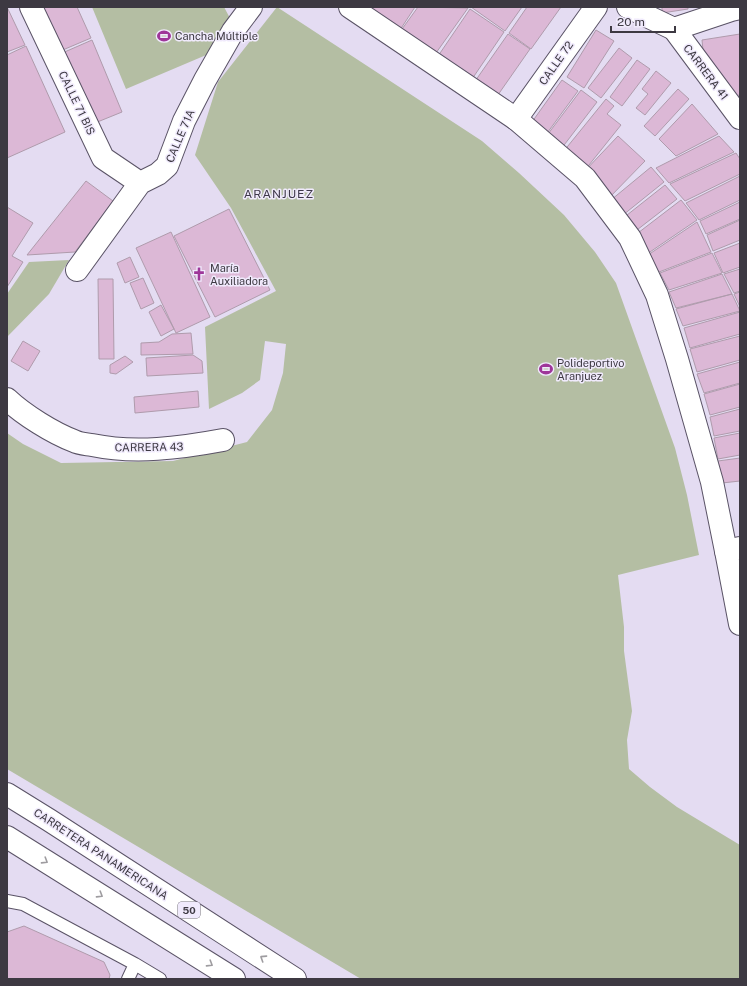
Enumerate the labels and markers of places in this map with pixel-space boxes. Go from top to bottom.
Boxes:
sports icon: Cancha Múltiple [156,28,172,44]
place label: Cancha Múltiple [175,30,258,42]
place label: María Auxiliadora [210,262,268,287]
church icon: María Auxiliadora [191,266,207,282]
place label: Polideportivo Aranjuez [557,357,625,382]
sports icon: Polideportivo Aranjuez [538,361,554,377]

